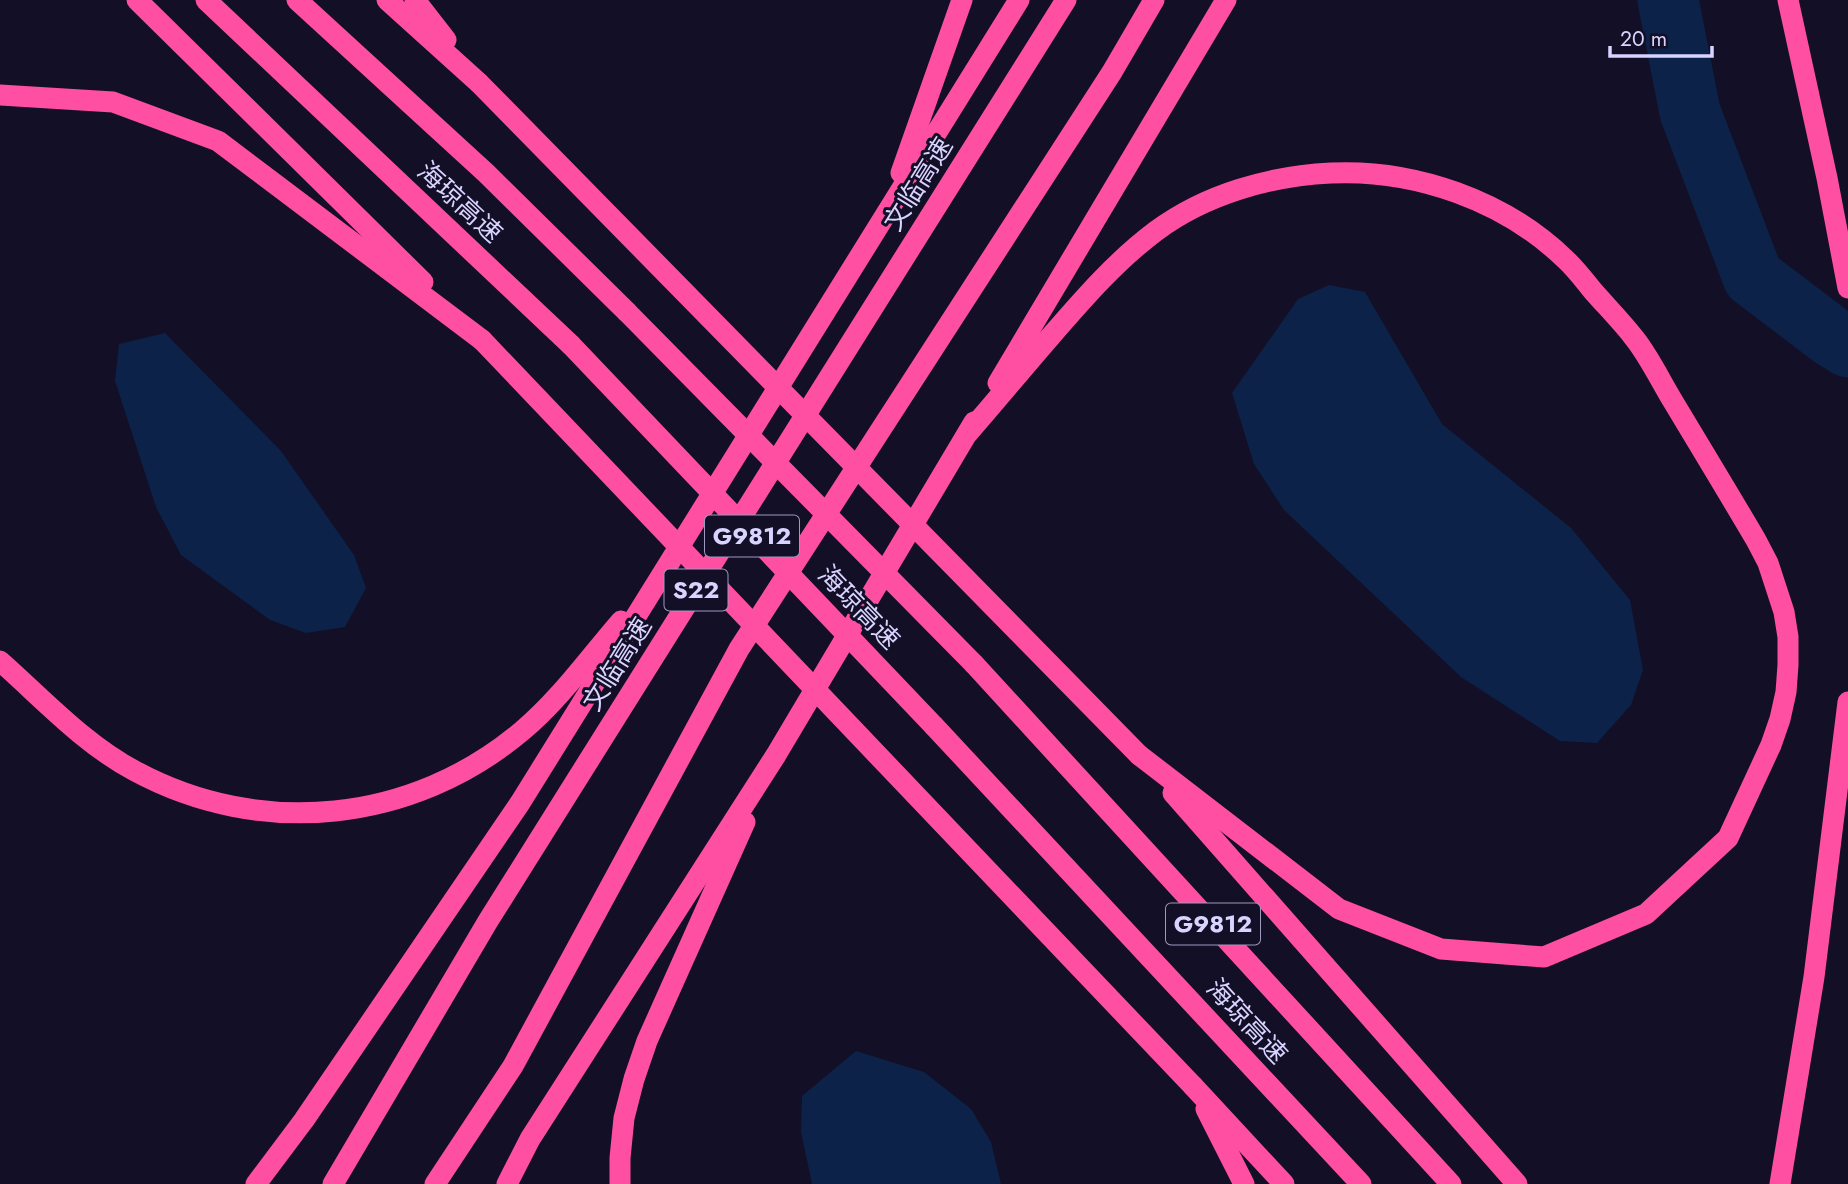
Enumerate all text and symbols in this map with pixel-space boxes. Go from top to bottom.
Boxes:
scale bar [1610,14,1712,58]
text: 20 m [1620,24,1667,54]
street label: 文临高速 [874,130,962,238]
street label: 海琼高速 [409,153,511,251]
road number: G9812 [705,516,799,556]
street label: 海琼高速 [809,556,909,658]
road number: S22 [664,570,728,610]
street label: 文临高速 [573,610,661,718]
road number: G9812 [1166,904,1260,944]
street label: 海琼高速 [1198,970,1296,1072]

